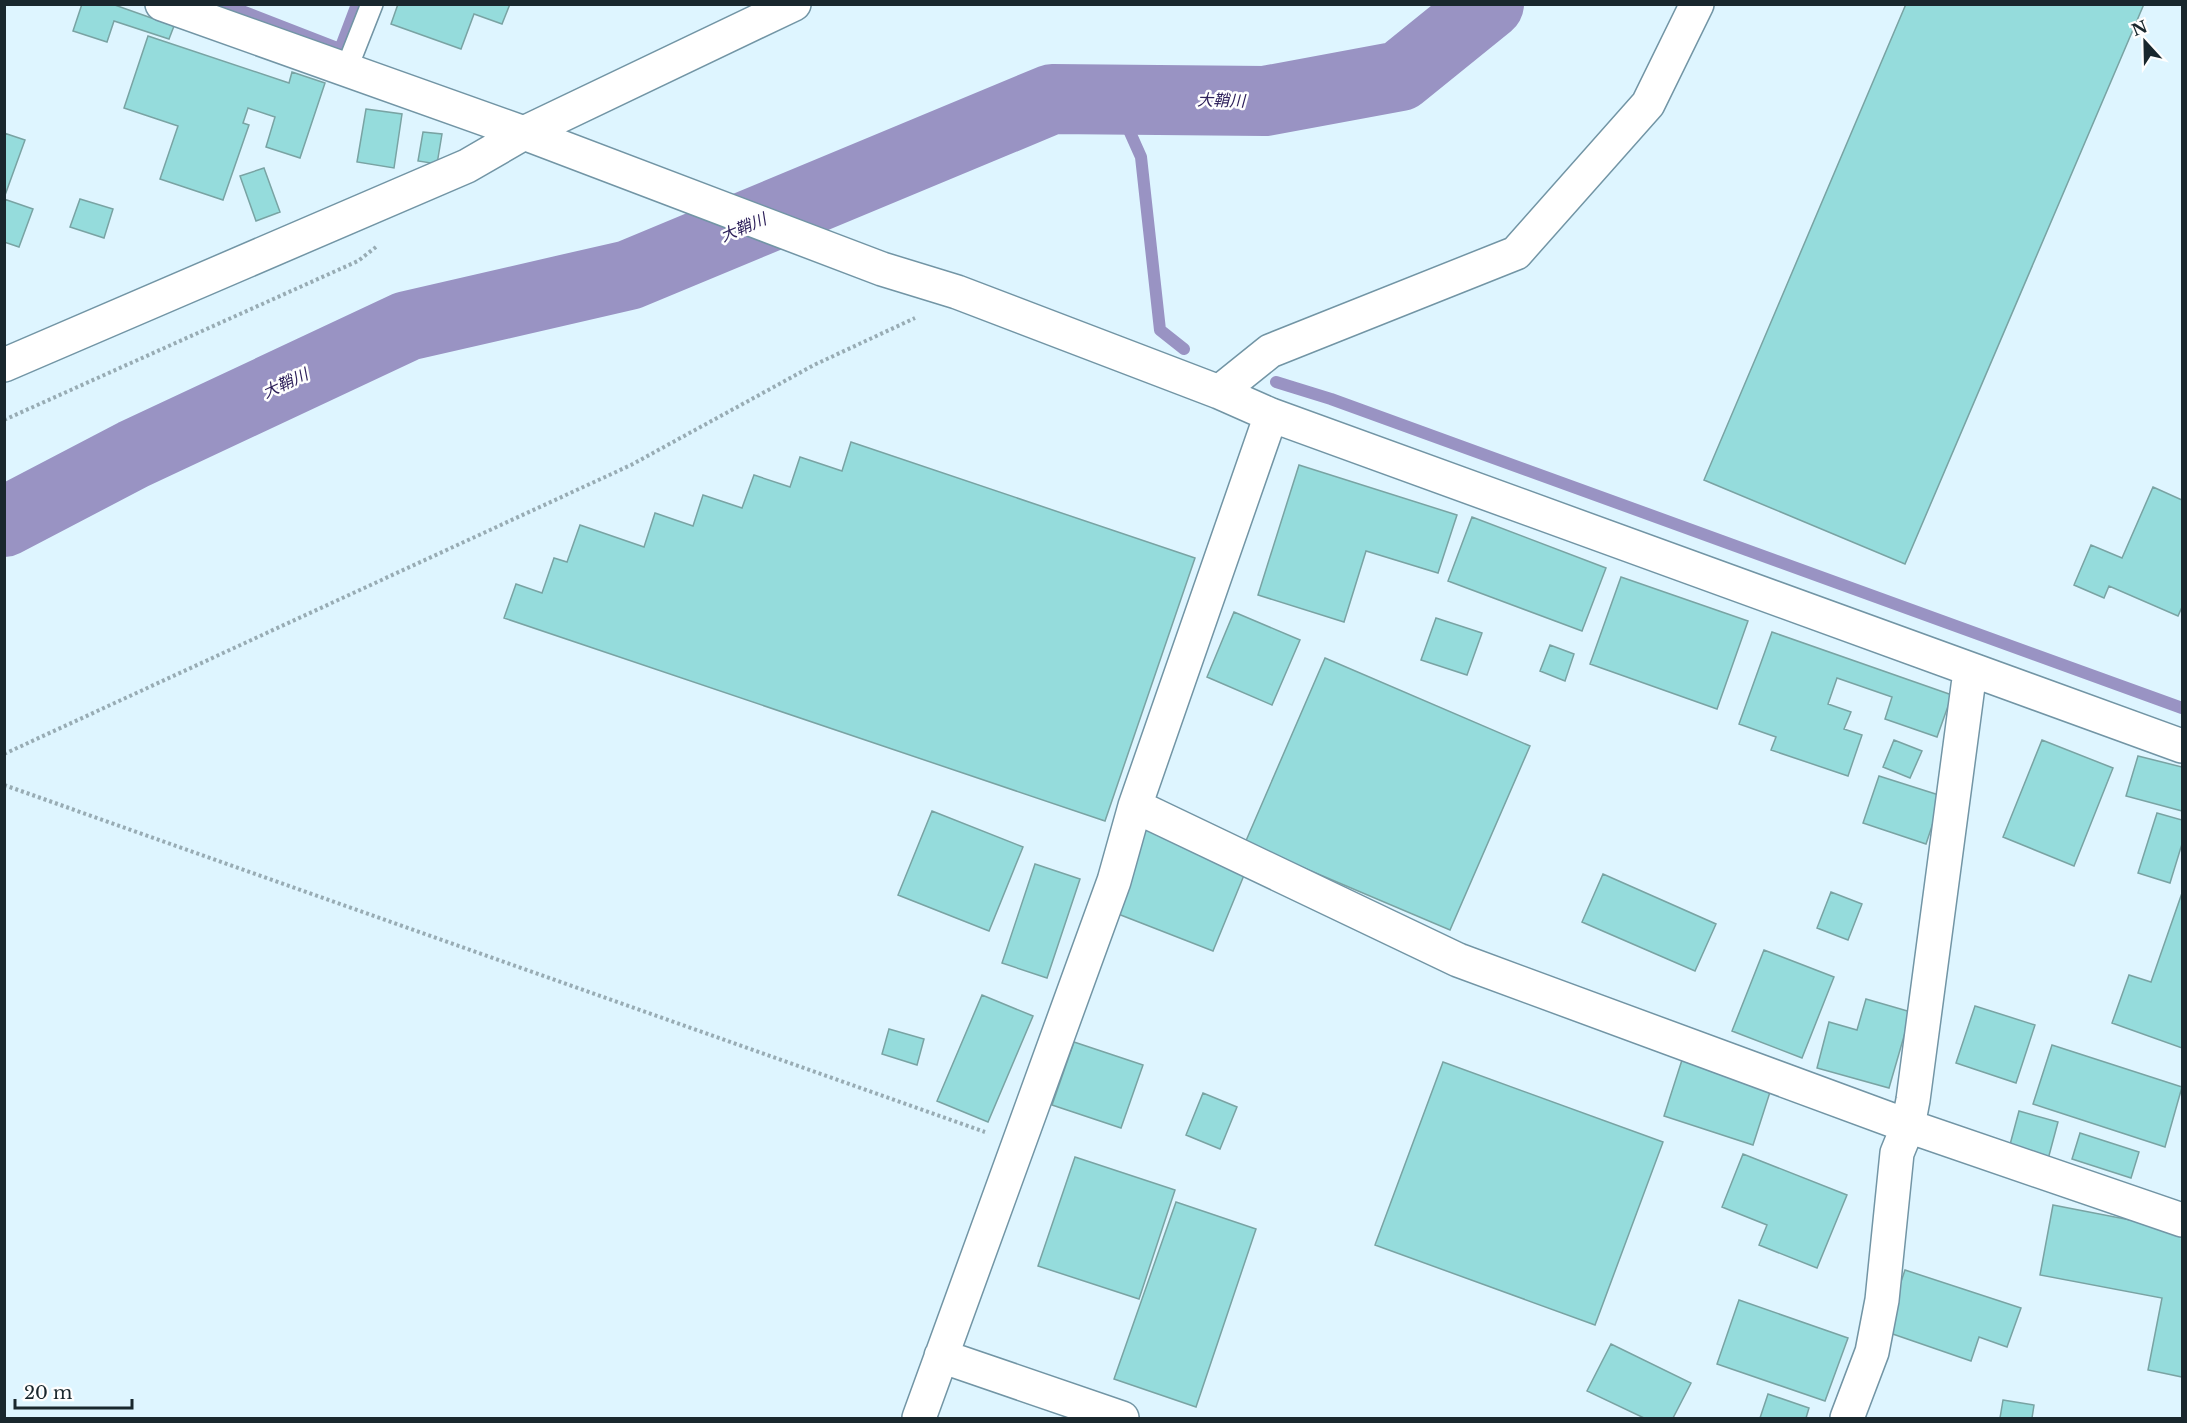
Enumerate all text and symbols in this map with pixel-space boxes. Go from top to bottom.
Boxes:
north arrow [2115,12,2175,72]
text: N [2129,16,2150,40]
water label: 大鞘川 [1197,90,1247,110]
water label: 大鞘川 [717,208,771,246]
water label: 大鞘川 [259,363,313,402]
scale bar [15,1372,132,1410]
text: 20 m [24,1382,72,1404]

